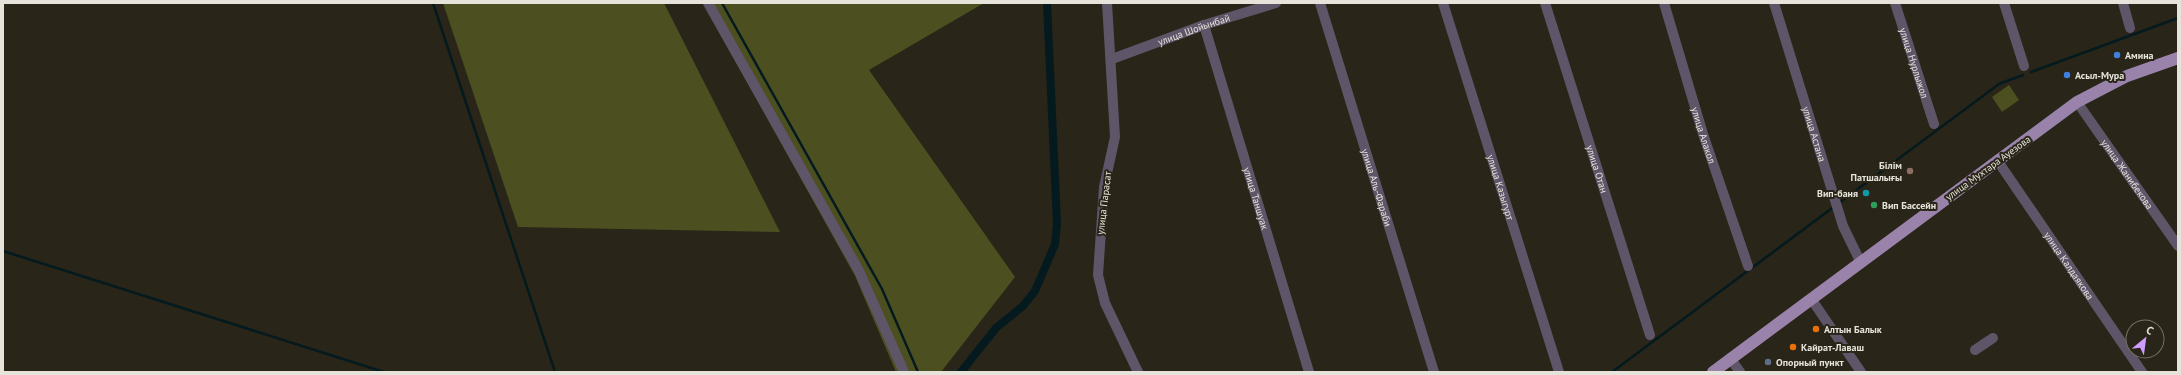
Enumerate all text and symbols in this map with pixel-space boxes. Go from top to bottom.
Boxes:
street label: улица Шойынбай [1156,11,1231,48]
street label: улица Нурлыжол [1897,26,1932,100]
place label: Амина [2125,49,2154,62]
marker: Амина [2112,50,2122,60]
place label: Асыл-Мура [2075,69,2124,82]
marker: Асыл-Мура [2062,70,2072,80]
street label: улица Алакол [1689,105,1719,165]
street label: улица Астана [1800,105,1829,163]
street label: улица Мухтара Ауезова [1943,133,2033,203]
street label: улица Жанибекова [2099,137,2157,212]
street label: улица Отан [1584,143,1611,194]
street label: улица Аль-Фараби [1359,147,1395,228]
street label: улица Казыгурт [1485,153,1517,221]
place label: Білім Патшалығы [1851,159,1902,184]
street label: улица Таншуак [1241,165,1272,231]
marker: Білім Патшалығы [1905,166,1915,176]
street label: улица Парасат [1094,171,1114,235]
place label: Вип-баня [1817,187,1858,200]
marker: Вип-баня [1861,188,1871,198]
place label: Вип Бассейн [1882,199,1936,212]
marker: Вип Бассейн [1869,200,1879,210]
street label: улица Калдаякова [2041,229,2097,302]
north arrow [2125,319,2165,359]
place label: Алтын Балык [1824,323,1882,336]
text: С [2144,323,2156,338]
marker: Алтын Балык [1811,324,1821,334]
place label: Кайрат-Лаваш [1801,341,1864,354]
marker: Кайрат-Лаваш [1788,342,1798,352]
place label: Опорный пункт [1776,356,1845,369]
marker: Опорный пункт [1763,357,1773,367]

